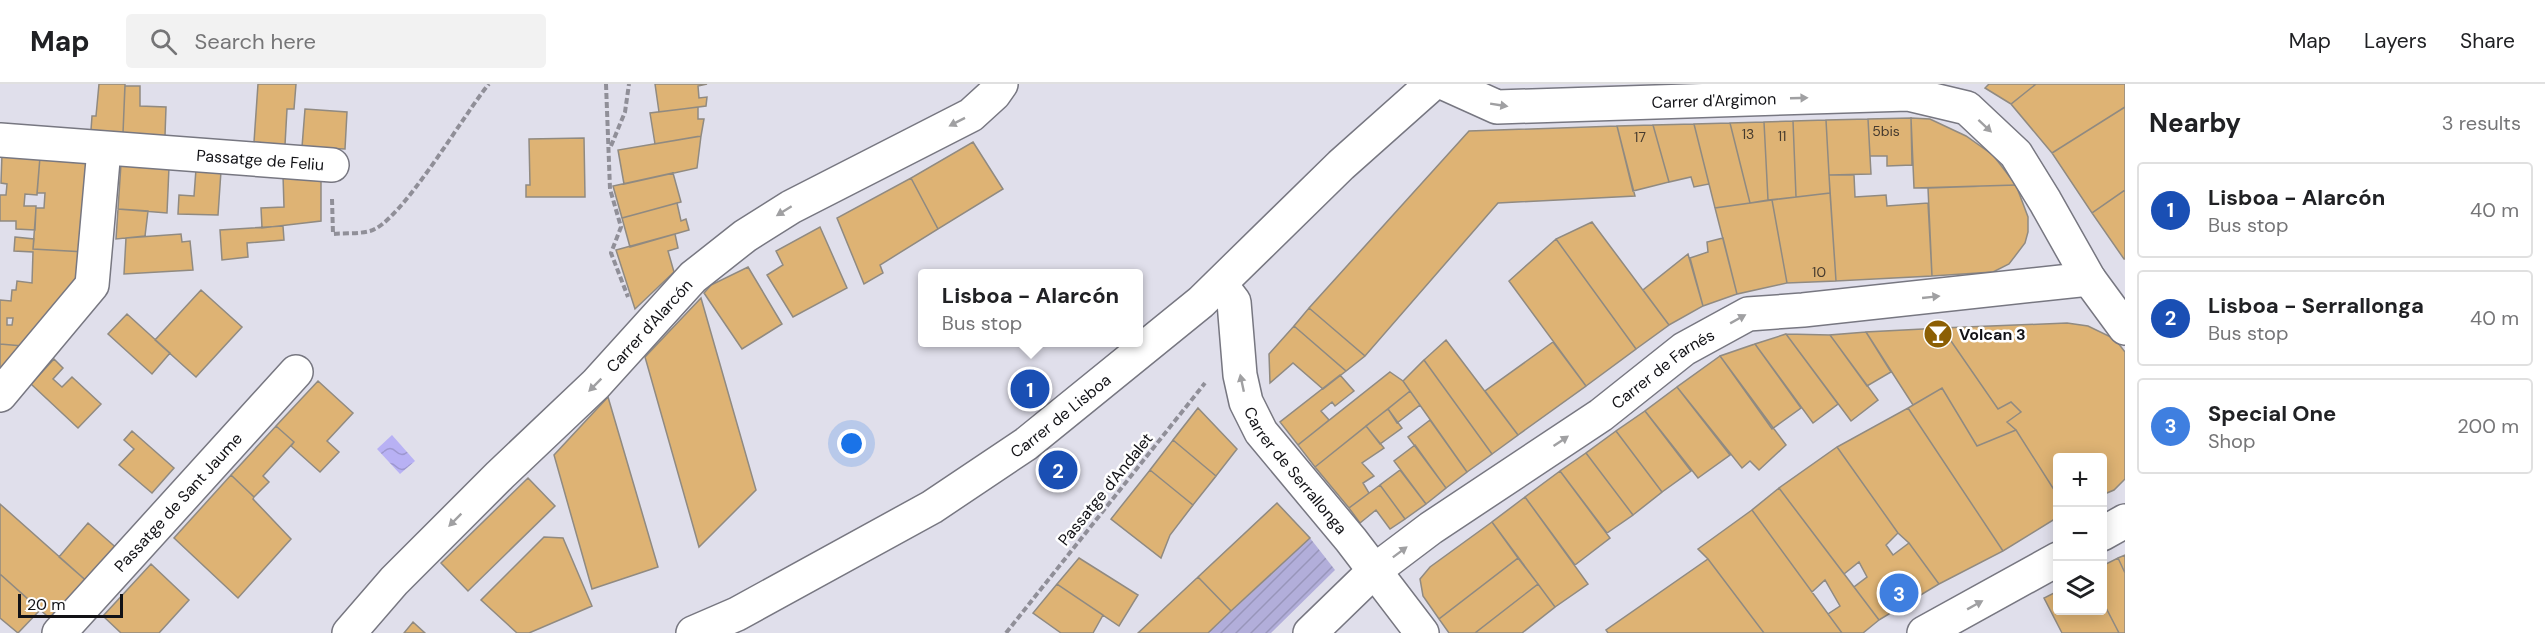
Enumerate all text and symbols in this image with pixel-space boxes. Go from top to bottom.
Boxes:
search box [126,14,546,68]
text: Map [30,23,90,60]
icon: search [147,25,180,58]
text: Search here [195,27,316,56]
text: Map [2289,27,2331,55]
text: Layers [2364,27,2427,55]
text: Share [2460,27,2515,55]
street label: Carrer d'Argimon [1651,88,1777,113]
one-way arrow [1789,93,1808,103]
one-way arrow [1490,101,1509,110]
text: Nearby [2149,106,2241,140]
text: 3 results [2442,110,2521,136]
one-way arrow [949,117,966,126]
one-way arrow [1978,119,1993,133]
house number: 5bis [1872,122,1900,140]
house number: 13 [1742,125,1754,143]
house number: 11 [1778,127,1786,145]
house number: 17 [1634,128,1646,146]
street label: Passatge de Feliu [196,145,325,175]
text: Lisboa - Alarcón [2208,183,2385,212]
text: 1 [2167,197,2174,223]
text: 40 m [2470,197,2519,223]
one-way arrow [776,206,792,217]
text: Bus stop [2208,212,2288,238]
house number: 10 [1812,263,1826,281]
popup [918,269,1143,347]
street label: Carrer d'Alarcón [602,275,697,377]
text: Lisboa - Alarcón [942,281,1119,310]
text: Lisboa - Serrallonga [2208,291,2424,320]
one-way arrow [1922,292,1941,302]
text: 2 [2165,305,2176,331]
text: 40 m [2470,305,2519,331]
text: Bus stop [942,310,1022,336]
one-way arrow [1730,314,1747,324]
bar icon: Volcan 3 [1922,318,1954,350]
text: Bus stop [2208,320,2288,346]
street label: Carrer de Farnés [1607,324,1718,414]
place label: Volcan 3 [1959,324,2026,345]
pin: 1 [1010,366,1050,412]
street label: Carrer de Lisboa [1006,369,1115,463]
one-way arrow [1237,374,1246,393]
one-way arrow [588,377,602,392]
text: Special One [2208,399,2336,428]
street label: Carrer de Serrallonga [1239,403,1352,539]
text: 3 [2164,413,2177,439]
text: 200 m [2457,413,2519,439]
street label: Passatge de Sant Jaume [110,428,247,576]
text: Shop [2208,428,2255,454]
your location [837,429,866,458]
street label: Passatge d'Andalet [1053,429,1157,550]
one-way arrow [1552,436,1569,447]
pin: 2 [1038,448,1078,492]
map controls [2053,453,2107,615]
button: + [2053,453,2107,507]
button: − [2053,507,2107,561]
one-way arrow [448,513,462,527]
one-way arrow [1392,545,1408,558]
button: layers [2053,561,2107,615]
pin: 3 [1880,570,1918,616]
scale bar [18,591,123,618]
text: 20 m [27,594,66,615]
one-way arrow [1967,599,1983,610]

